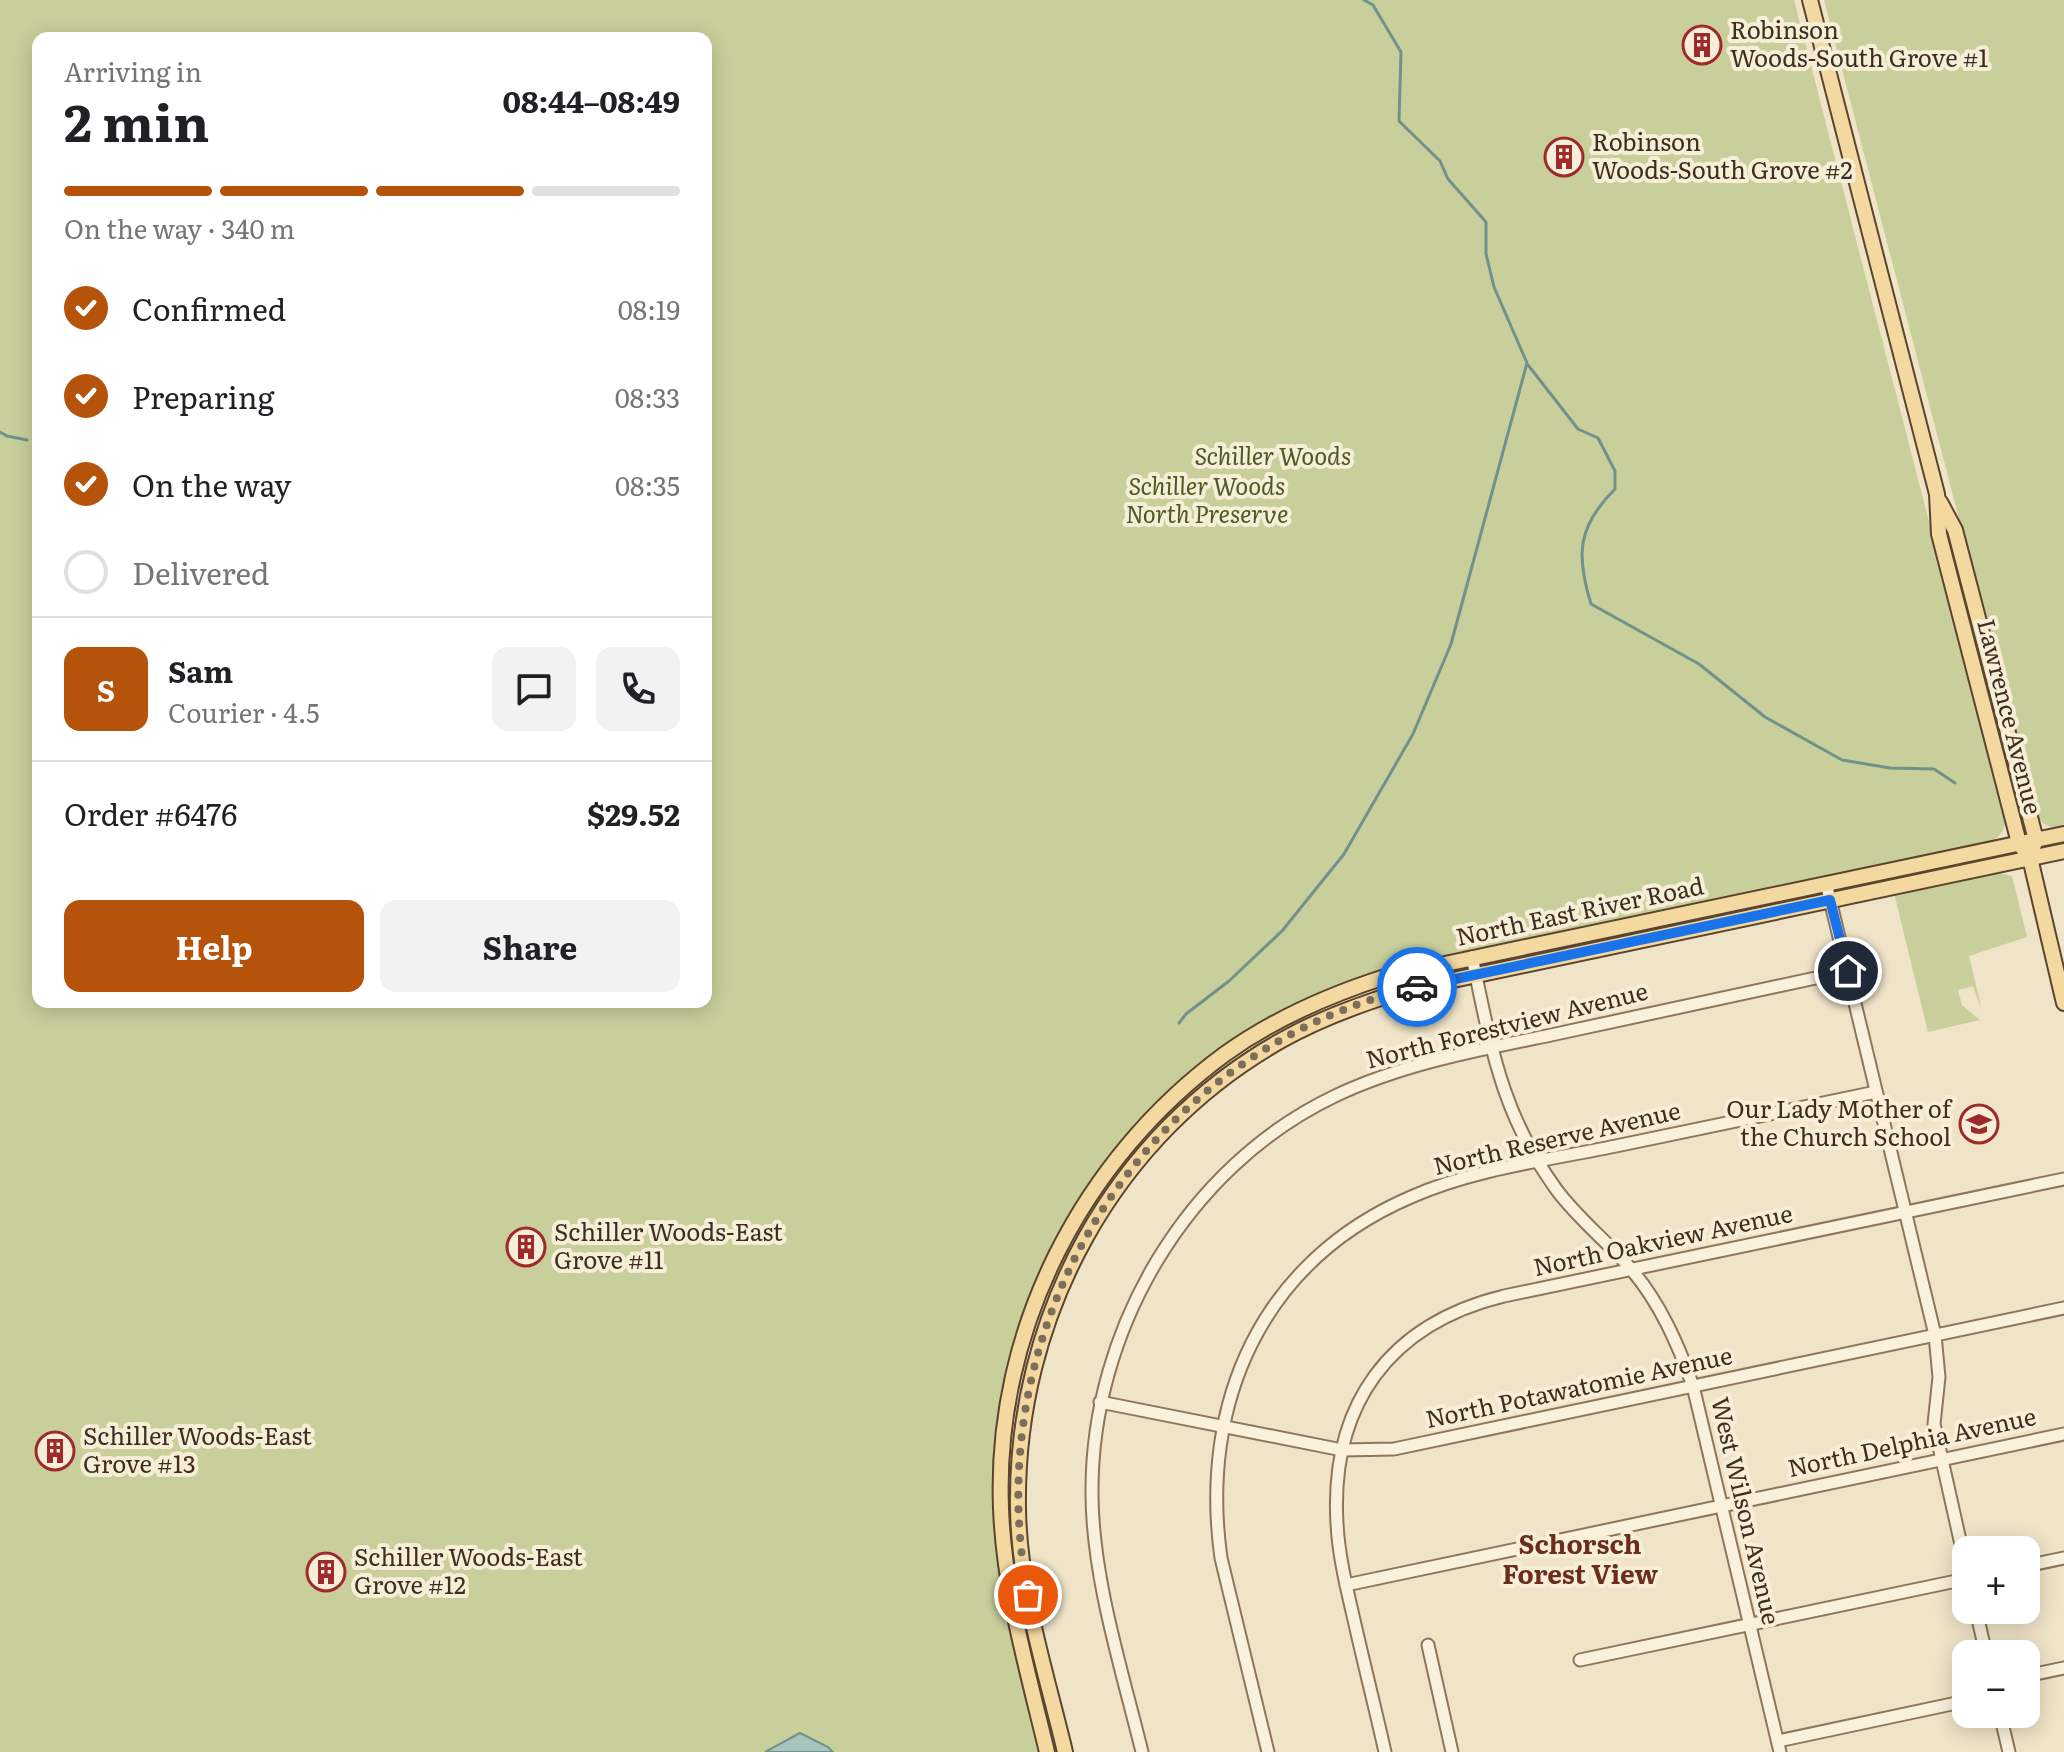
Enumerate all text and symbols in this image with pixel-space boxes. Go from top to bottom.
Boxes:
place label: Robinson Woods-South Grove #1 [1730,11,1989,74]
building icon: Robinson Woods-South Grove #1 [1681,24,1723,66]
text: Arriving in [64,51,202,90]
text: 08:44–08:49 [502,78,680,122]
text: 2 min [64,81,209,158]
place label: Robinson Woods-South Grove #2 [1592,123,1853,186]
building icon: Robinson Woods-South Grove #2 [1543,136,1585,178]
text: On the way · 340 m [64,208,295,247]
icon: check [64,286,108,330]
text: Confirmed [132,286,286,330]
text: 08:19 [618,289,680,328]
icon: check [64,374,108,418]
text: Preparing [132,374,274,418]
text: 08:33 [615,377,680,416]
park label: Schiller Woods [1195,437,1351,472]
icon: check [64,462,108,506]
text: On the way [132,462,291,506]
text: 08:35 [615,465,680,504]
park label: Schiller Woods North Preserve [1125,467,1289,530]
text: Delivered [132,550,269,594]
street label: Lawrence Avenue [1970,615,2053,818]
button: chat [492,647,576,731]
button: phone [596,647,680,731]
text: Sam [168,648,233,692]
text: S [97,667,115,711]
text: Courier · 4.5 [168,692,320,731]
text: Order #6476 [64,791,237,835]
text: $29.52 [587,791,680,835]
street label: North East River Road [1452,866,1707,953]
button: Help [64,900,364,992]
button: Share [380,900,680,992]
pin [1814,937,1882,1005]
courier [1377,947,1457,1027]
icon: home [1826,949,1870,993]
icon: car [1395,965,1439,1009]
street label: North Forestview Avenue [1362,972,1651,1076]
place label: Our Lady Mother of the Church School [1726,1090,1953,1153]
street label: North Reserve Avenue [1429,1091,1684,1182]
school or university icon: Our Lady Mother of the Church School [1958,1103,2000,1145]
street label: North Oakview Avenue [1530,1194,1795,1283]
place label: Schiller Woods-East Grove #11 [554,1213,783,1276]
building icon: Schiller Woods-East Grove #11 [505,1226,547,1268]
street label: North Potawatomie Avenue [1422,1336,1735,1435]
street label: West Wilson Avenue [1704,1393,1791,1628]
street label: North Delphia Avenue [1784,1397,2039,1484]
place label: Schiller Woods-East Grove #13 [83,1417,312,1480]
building icon: Schiller Woods-East Grove #13 [34,1430,76,1472]
district label: Schorsch Forest View [1502,1523,1658,1592]
map controls [1952,1536,2040,1728]
button: + [1952,1536,2040,1624]
place label: Schiller Woods-East Grove #12 [354,1538,583,1601]
building icon: Schiller Woods-East Grove #12 [305,1551,347,1593]
pin [994,1561,1062,1629]
icon: bag [1006,1573,1050,1617]
button: − [1952,1640,2040,1728]

